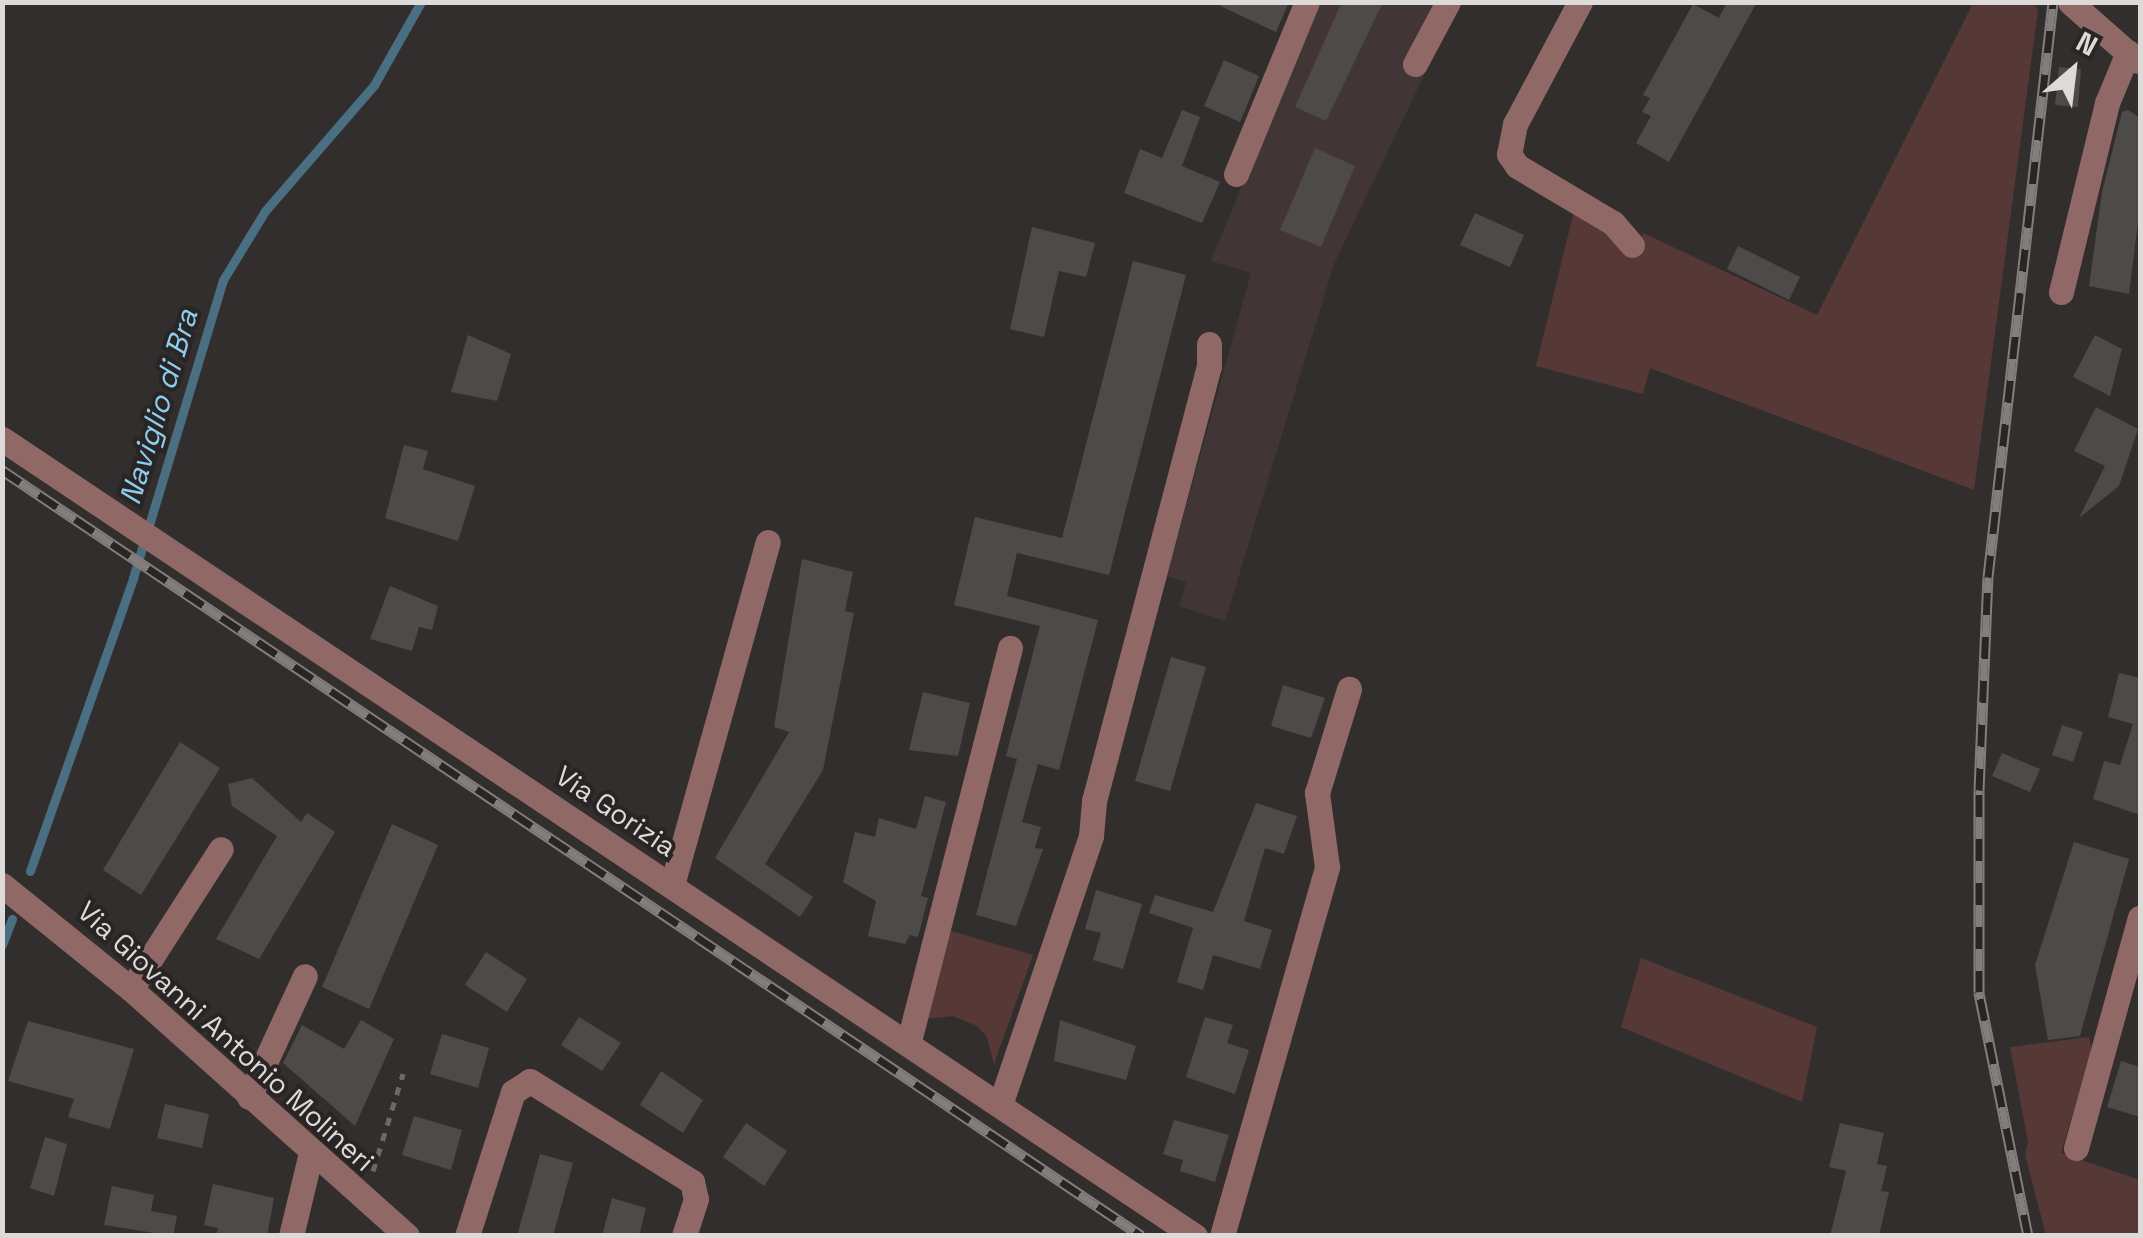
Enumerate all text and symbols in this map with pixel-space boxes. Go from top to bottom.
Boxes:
north arrow [2023,20,2123,120]
text: N [2070,23,2104,64]
water label: Naviglio di Bra [112,305,206,509]
street label: Via Gorizia [549,758,683,864]
street label: Via Giovanni Antonio Molineri [71,894,381,1178]

